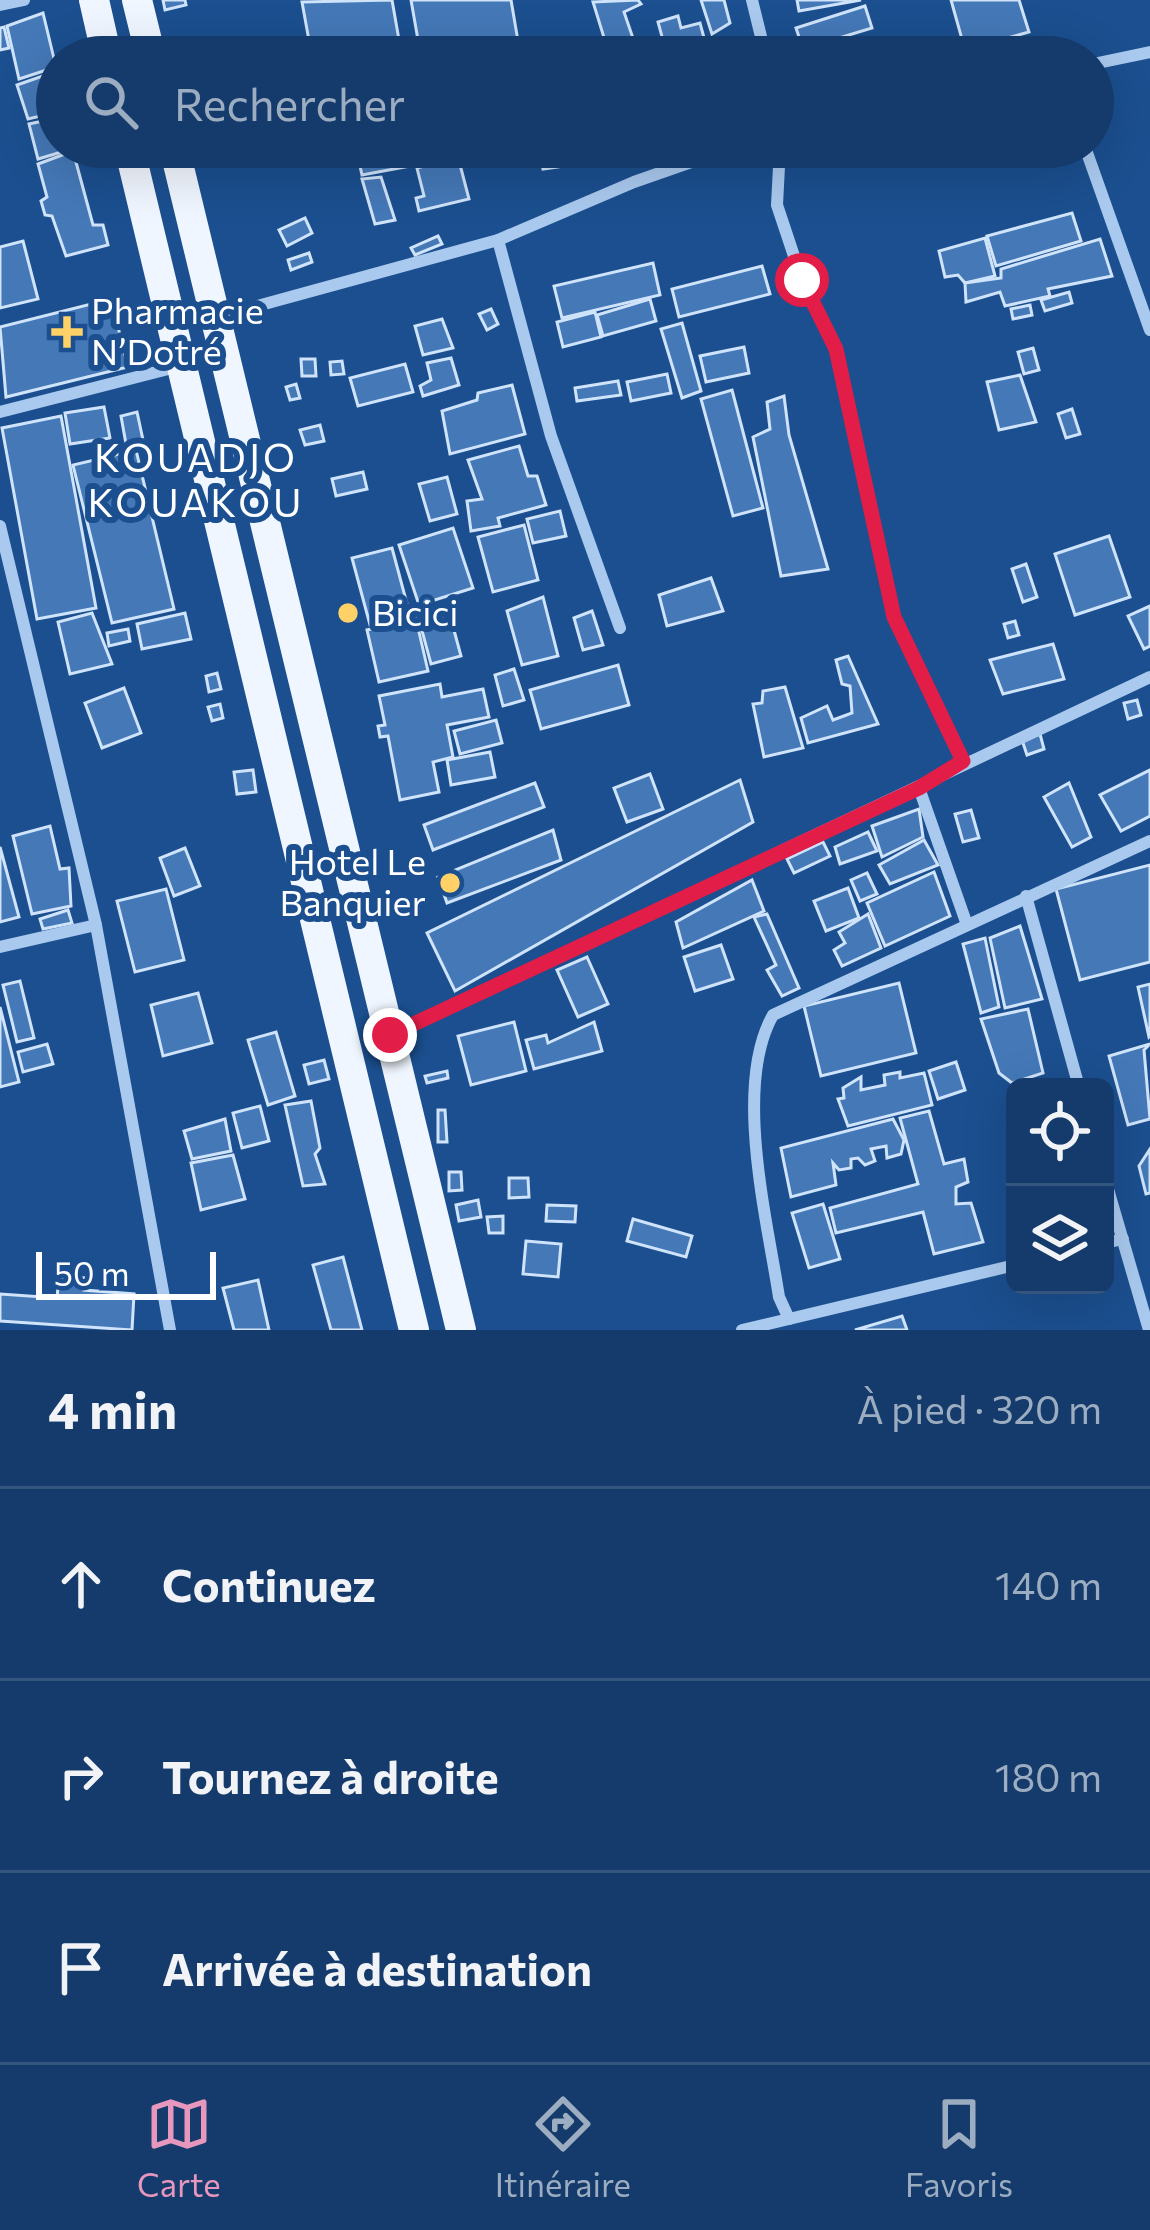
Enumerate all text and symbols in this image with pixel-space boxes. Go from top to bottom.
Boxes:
search box [36,36,1114,168]
icon: search [78,69,144,135]
text: Rechercher [174,75,405,130]
route start [775,253,829,307]
place label: Pharmacie N’Dotré [91,287,264,372]
marker: Pharmacie N’Dotré [54,319,80,345]
district label: KOUADJO KOUAKOU [87,432,305,525]
place label: Bicici [372,589,459,633]
marker: Bicici [335,600,361,626]
place label: Hotel Le Banquier [280,838,426,923]
marker: Hotel Le Banquier [437,870,463,896]
route end [363,1008,417,1062]
map controls [1006,1078,1114,1294]
button: locate [1006,1078,1114,1186]
button: layers [1006,1186,1114,1294]
scale bar [36,1246,216,1299]
text: 50 m [54,1252,130,1293]
text: 4 min [48,1377,177,1440]
text: À pied · 320 m [857,1384,1102,1432]
icon: ahead [48,1551,114,1617]
text: Continuez [162,1556,376,1611]
text: 140 m [995,1560,1102,1608]
icon: right [48,1743,114,1809]
text: Tournez à droite [162,1748,499,1803]
text: 180 m [995,1752,1102,1800]
icon: arrive [48,1935,114,2001]
text: Arrivée à destination [162,1940,592,1995]
tab: Carte [137,2091,221,2204]
tab: Itinéraire [495,2091,631,2204]
tab: Favoris [905,2091,1013,2204]

